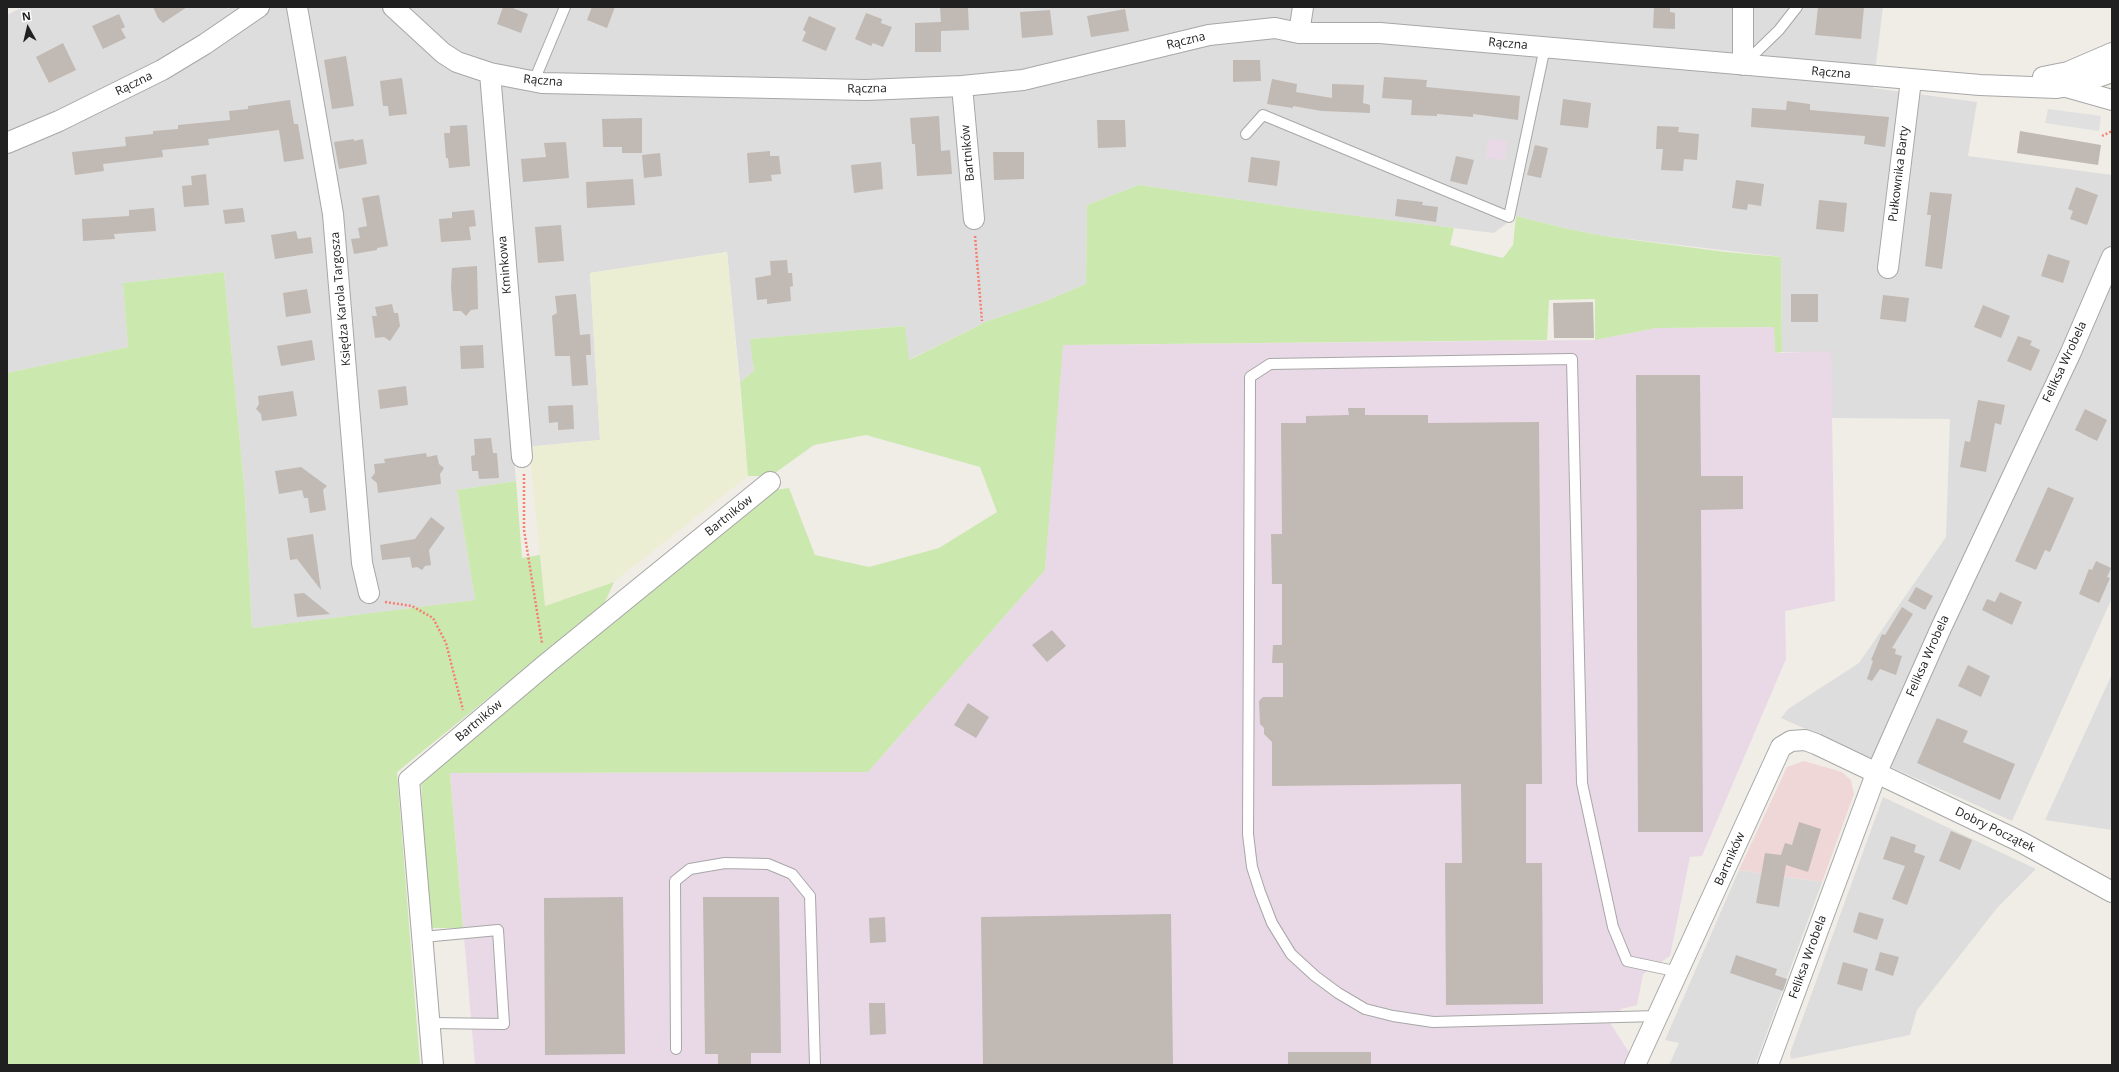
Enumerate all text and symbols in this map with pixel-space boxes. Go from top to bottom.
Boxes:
north arrow [8,8,48,48]
text: N [21,8,32,24]
street label: Rączna [1165,29,1207,53]
street label: Rączna [1488,35,1528,53]
street label: Rączna [1811,64,1851,82]
street label: Rączna [113,69,155,99]
street label: Rączna [523,72,563,90]
street label: Rączna [847,81,887,97]
street label: Bartników [958,124,978,182]
street label: Pułkownika Barty [1886,125,1912,223]
street label: Księdza Karola Targosza [328,231,354,367]
street label: Kminkowa [495,235,515,295]
street label: Feliksa Wrobela [2040,319,2090,405]
street label: Bartników [702,493,756,539]
street label: Feliksa Wrobela [1904,613,1952,699]
street label: Bartników [453,697,505,745]
street label: Dobry Początek [1953,804,2037,856]
street label: Bartników [1712,830,1748,888]
street label: Feliksa Wrobela [1786,913,1830,1001]

